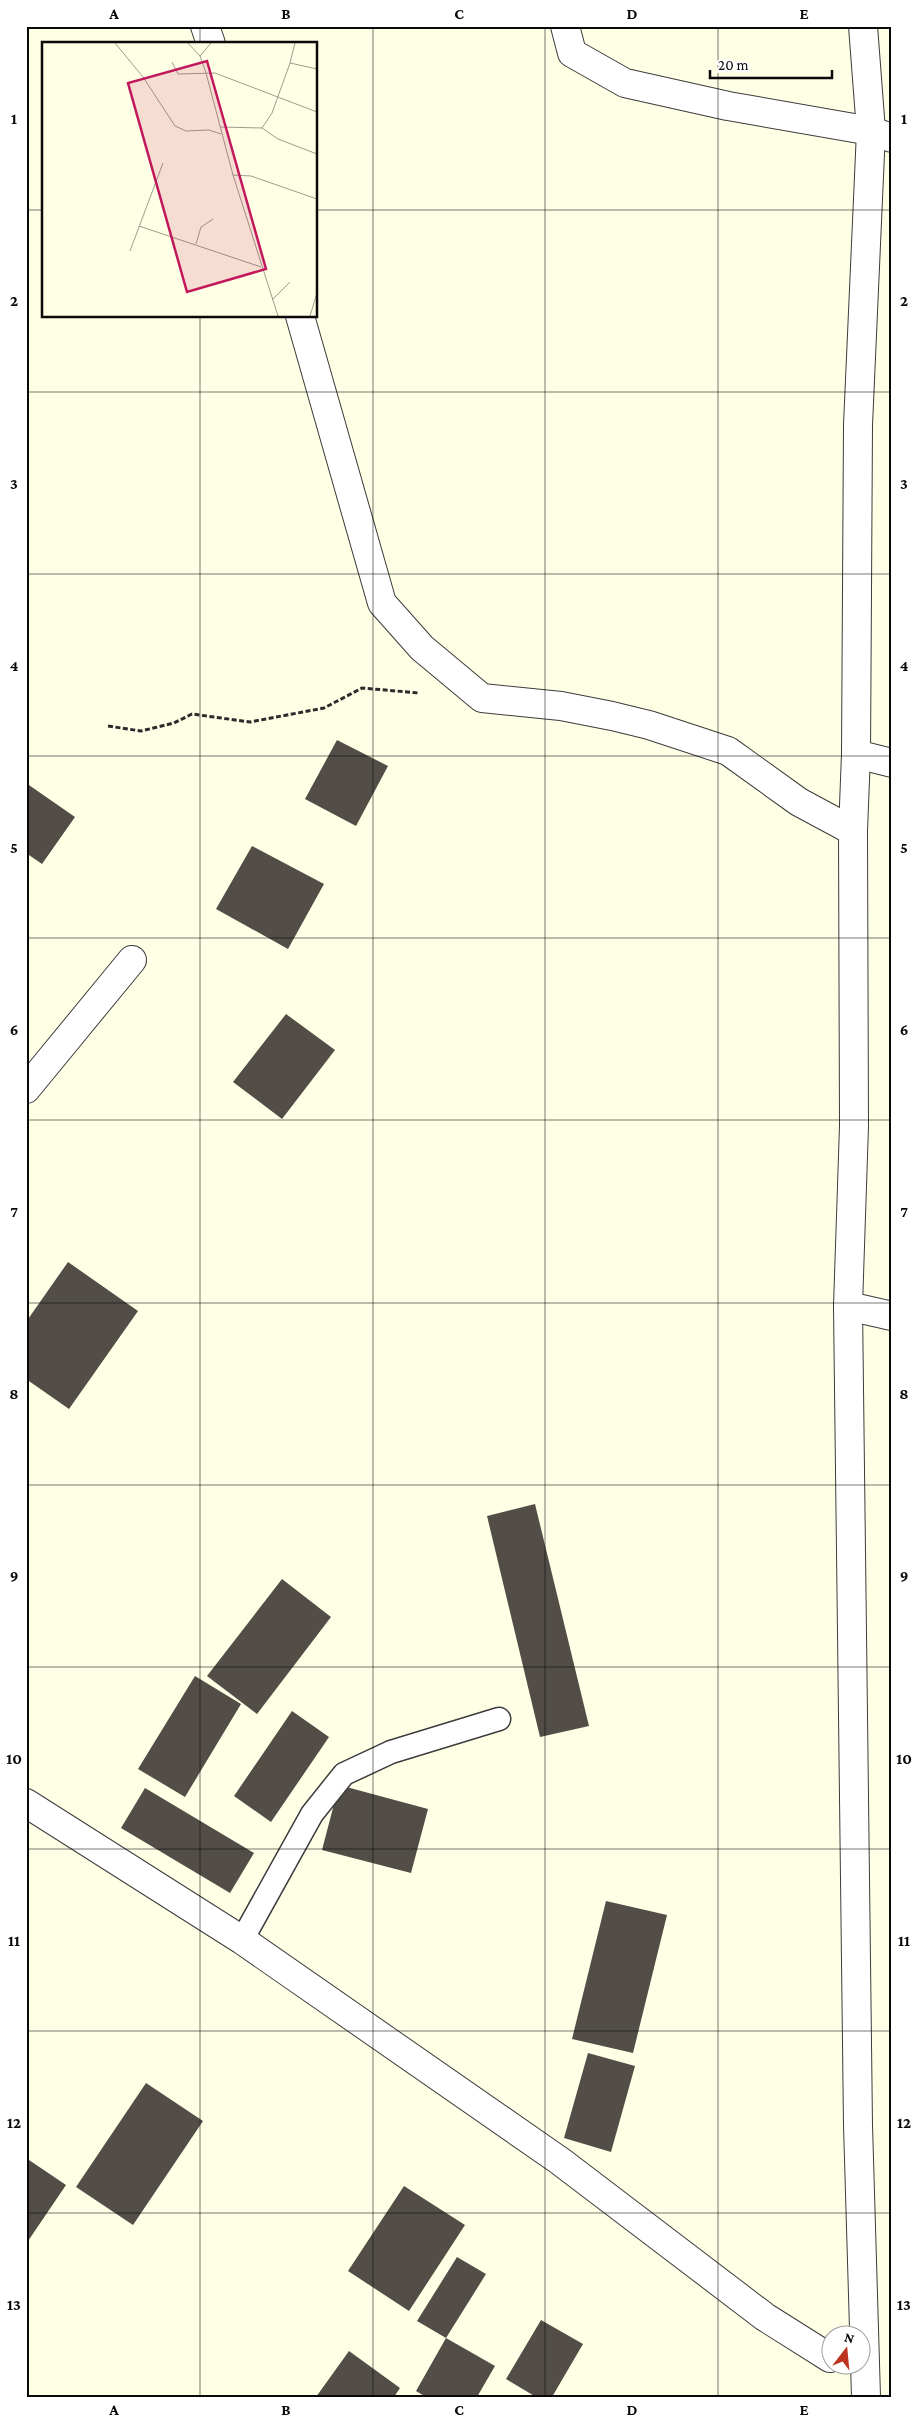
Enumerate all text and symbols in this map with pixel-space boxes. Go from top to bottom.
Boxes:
text: A [108,5,119,22]
text: B [281,5,291,22]
text: C [454,5,464,22]
text: D [626,5,638,22]
text: E [799,5,809,22]
inset map [42,42,318,318]
scale bar [710,48,833,80]
text: 20 m [718,57,749,73]
text: 1 [11,110,17,127]
text: 1 [901,110,907,127]
text: 2 [10,292,18,309]
text: 2 [900,292,908,309]
text: 3 [10,475,18,492]
text: 3 [900,475,908,492]
text: 4 [10,657,19,674]
text: 4 [900,657,909,674]
text: 5 [10,839,18,856]
text: 5 [900,839,908,856]
text: 6 [10,1021,18,1038]
text: 6 [900,1021,908,1038]
text: 7 [10,1203,18,1220]
text: 7 [900,1203,908,1220]
text: 8 [9,1385,19,1402]
text: 8 [899,1385,909,1402]
text: 9 [10,1567,18,1584]
text: 9 [900,1567,908,1584]
text: 10 [6,1750,22,1767]
text: 10 [896,1750,912,1767]
text: 11 [8,1932,20,1949]
text: 11 [898,1932,910,1949]
text: 12 [7,2114,21,2131]
text: 12 [897,2114,911,2131]
text: 13 [7,2296,21,2313]
text: 13 [897,2296,911,2313]
north arrow [820,2326,870,2376]
text: N [843,2328,857,2347]
text: A [108,2401,119,2418]
text: B [281,2401,291,2418]
text: C [454,2401,464,2418]
text: D [626,2401,638,2418]
text: E [799,2401,809,2418]

